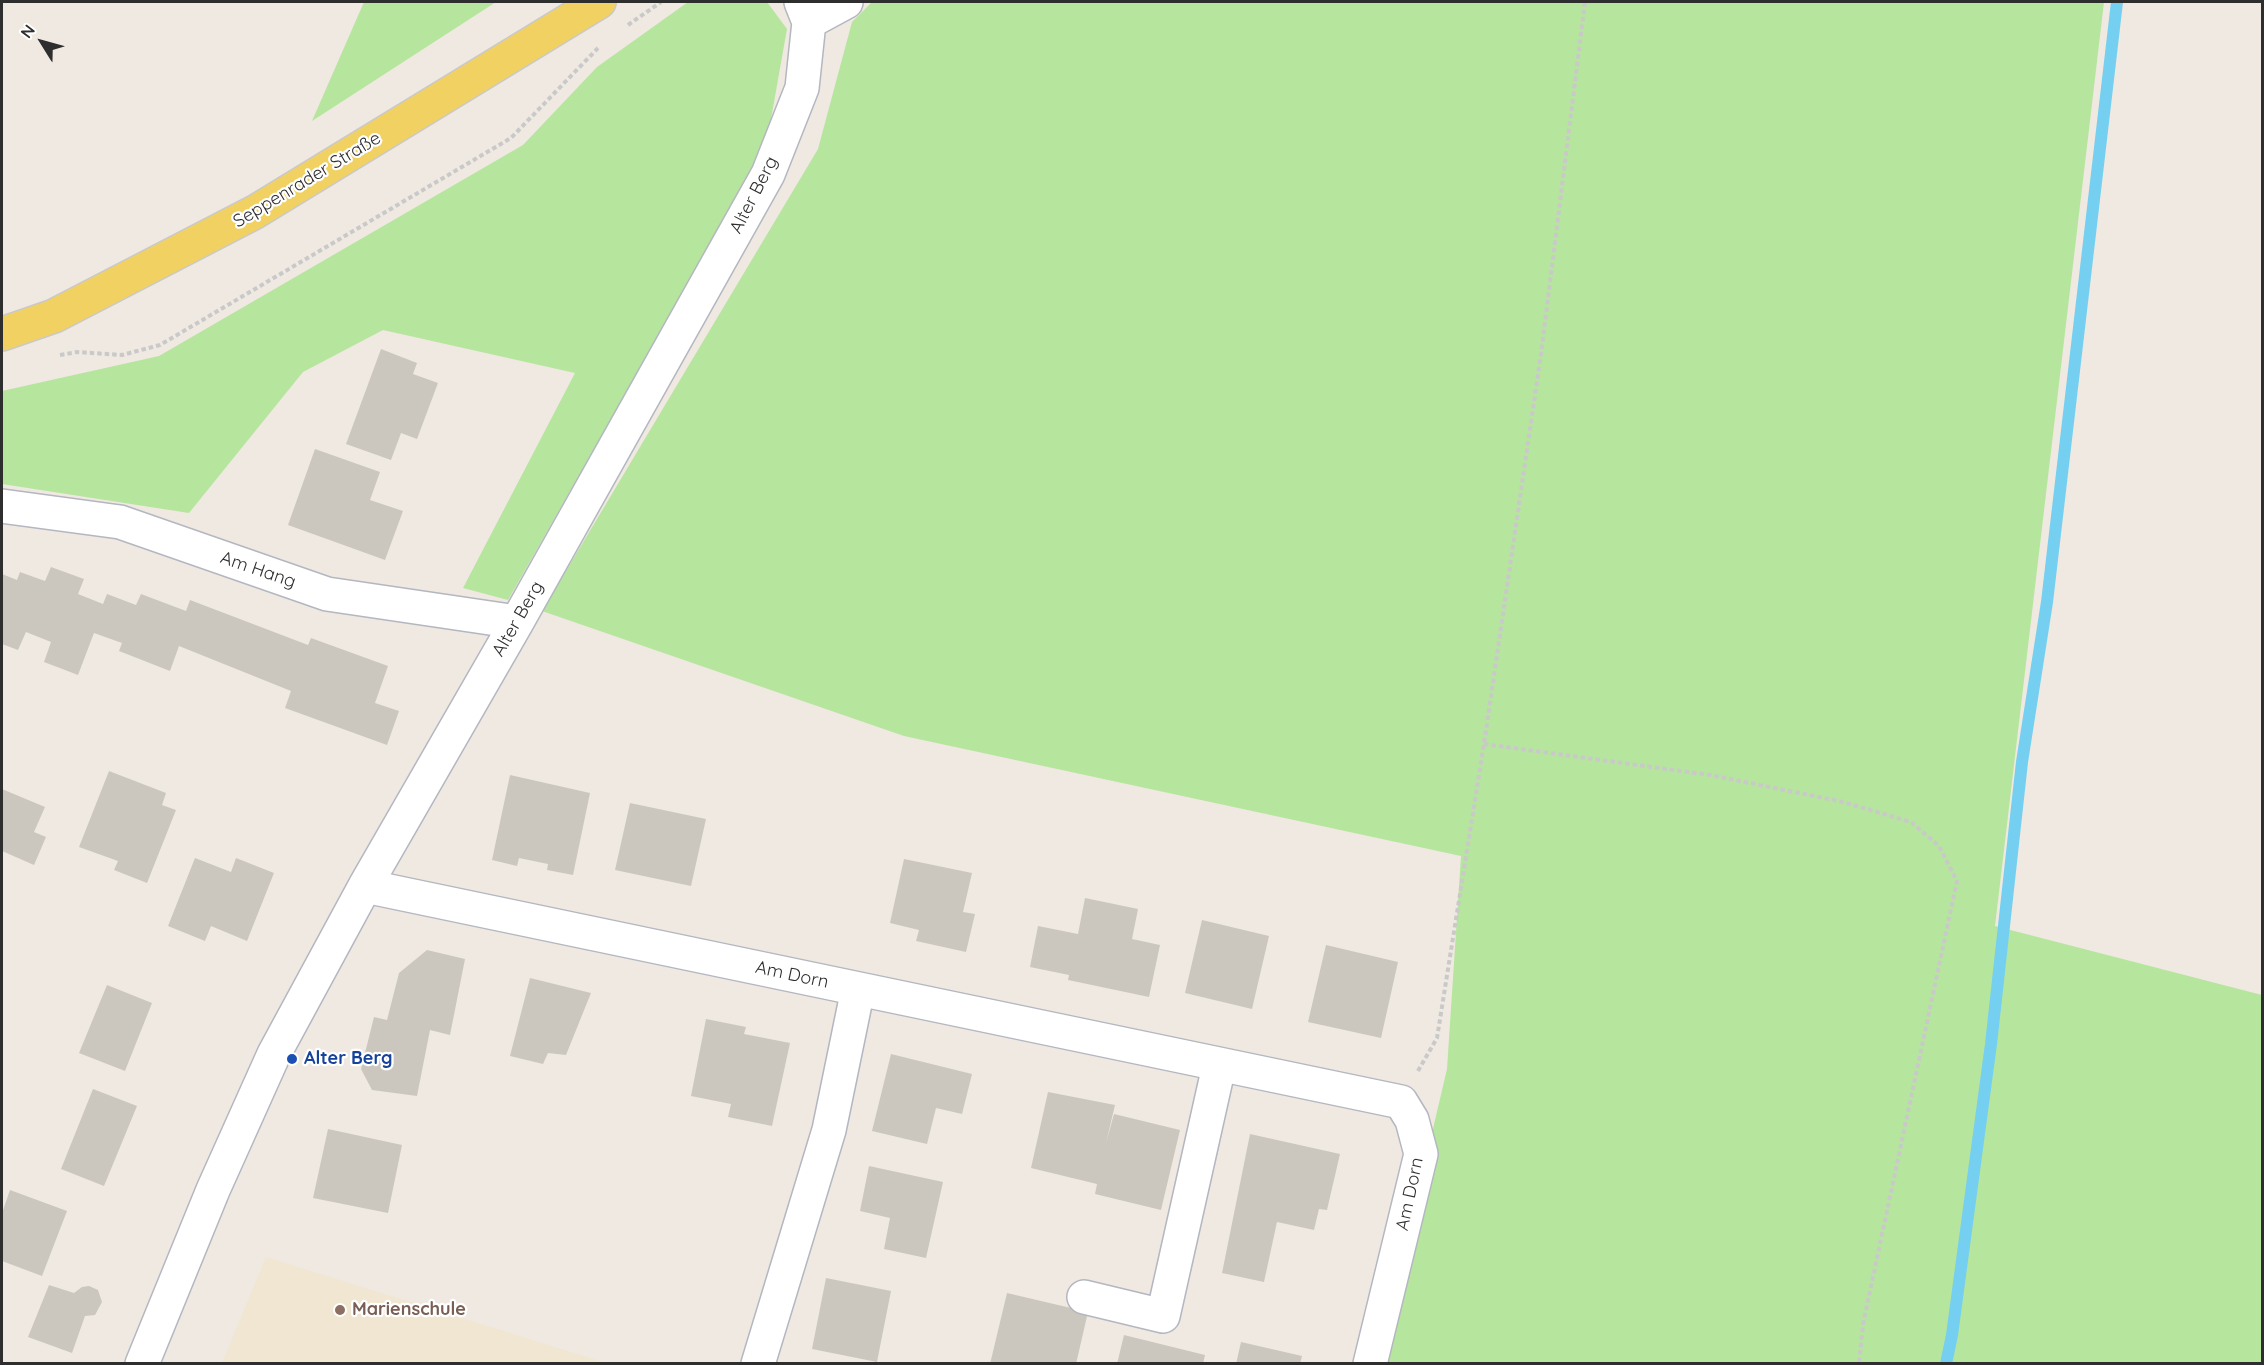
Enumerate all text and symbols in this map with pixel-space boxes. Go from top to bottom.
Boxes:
north arrow [12,12,72,72]
text: N [16,20,39,42]
street label: Seppenrader Straße [229,127,385,233]
street label: Alter Berg [725,153,783,237]
street label: Am Hang [217,547,299,593]
street label: Alter Berg [488,577,548,661]
street label: Am Dorn [753,957,831,993]
place label: Alter Berg [304,1048,392,1070]
marker: Alter Berg [285,1052,299,1066]
street label: Am Dorn [1392,1155,1428,1233]
place label: Marienschule [352,1299,466,1321]
marker: Marienschule [333,1303,347,1317]

